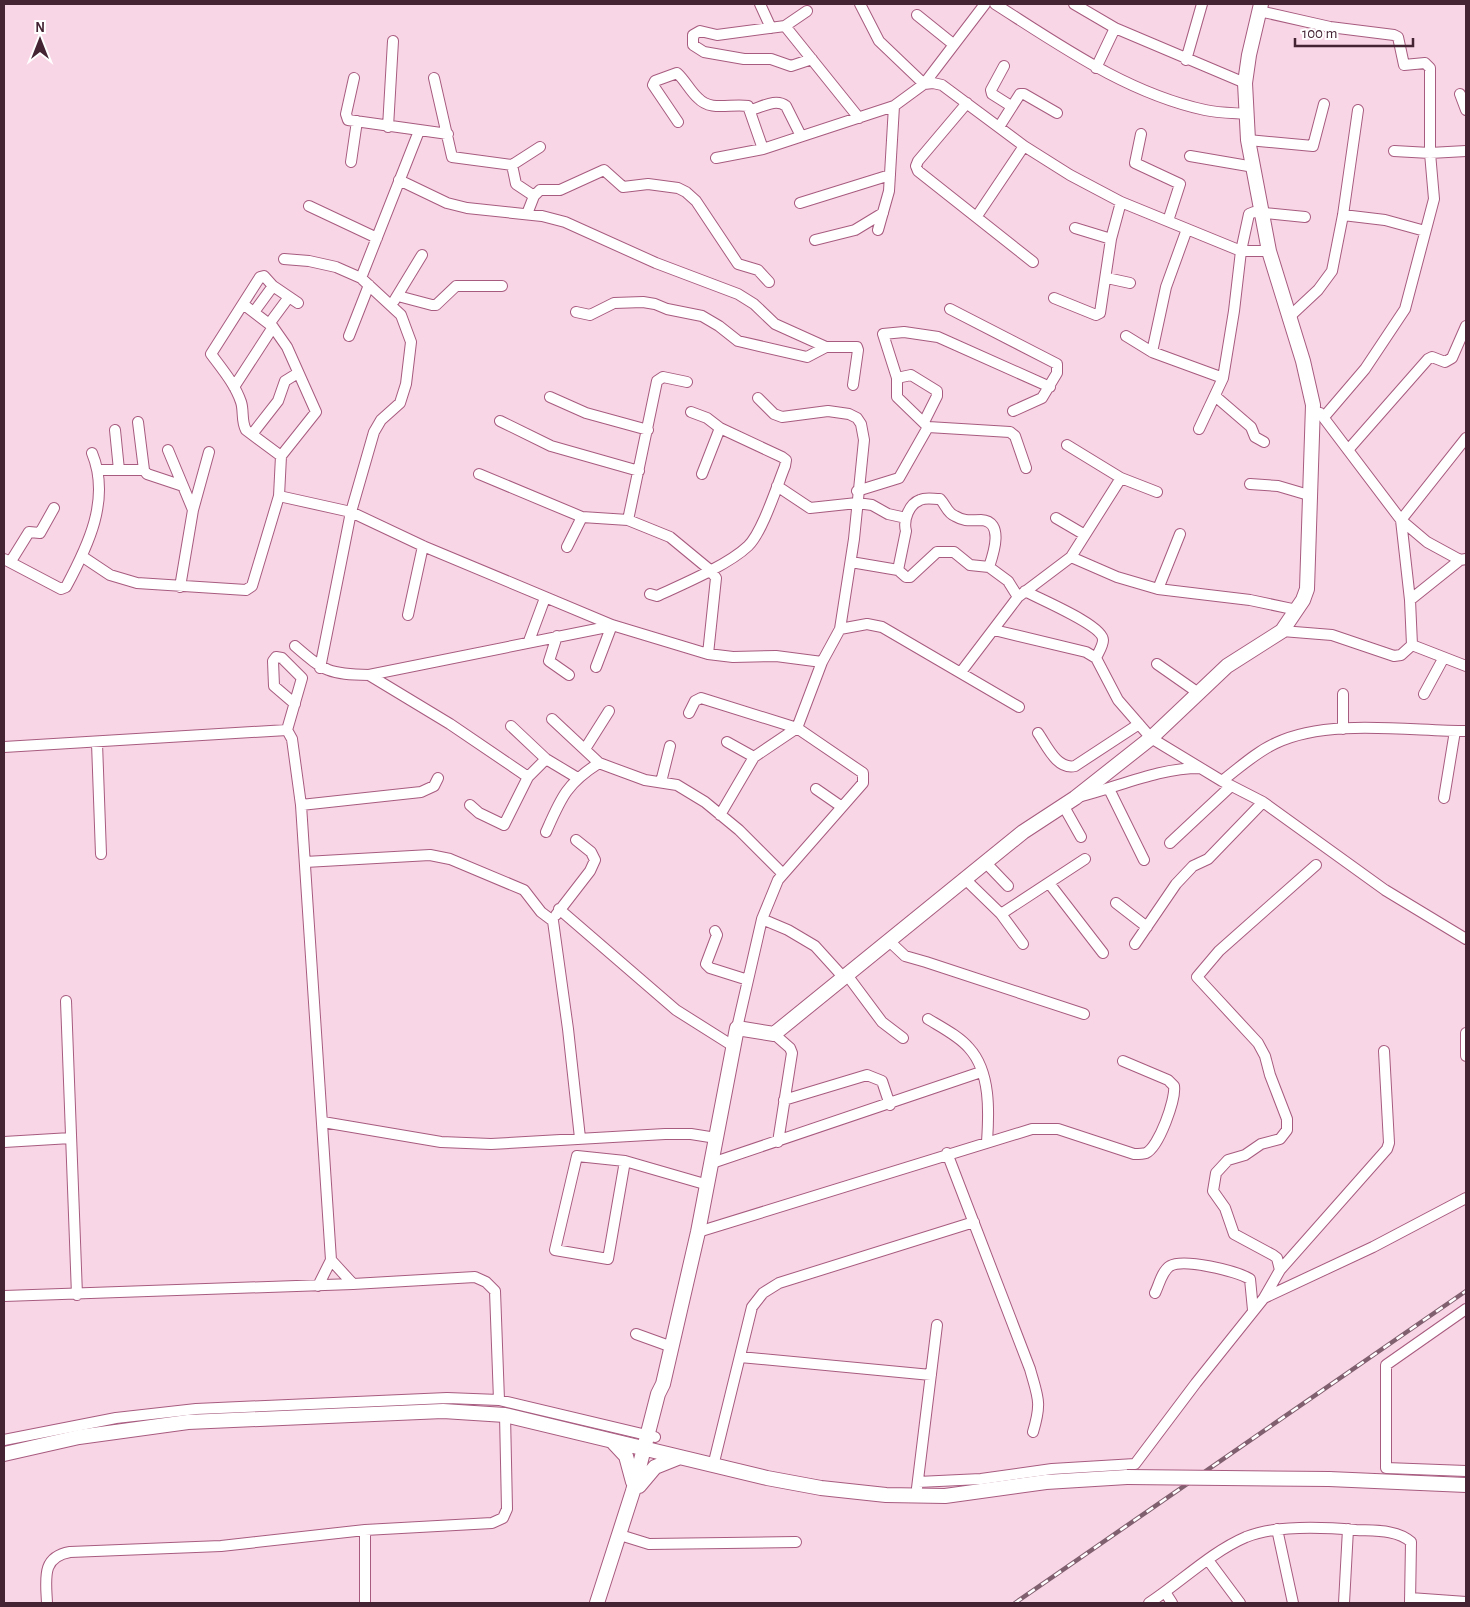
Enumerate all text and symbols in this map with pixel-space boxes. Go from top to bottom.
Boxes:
north arrow [15,15,65,65]
scale bar [1295,15,1412,47]
text: N [35,21,45,35]
text: 100 m [1302,26,1337,41]

